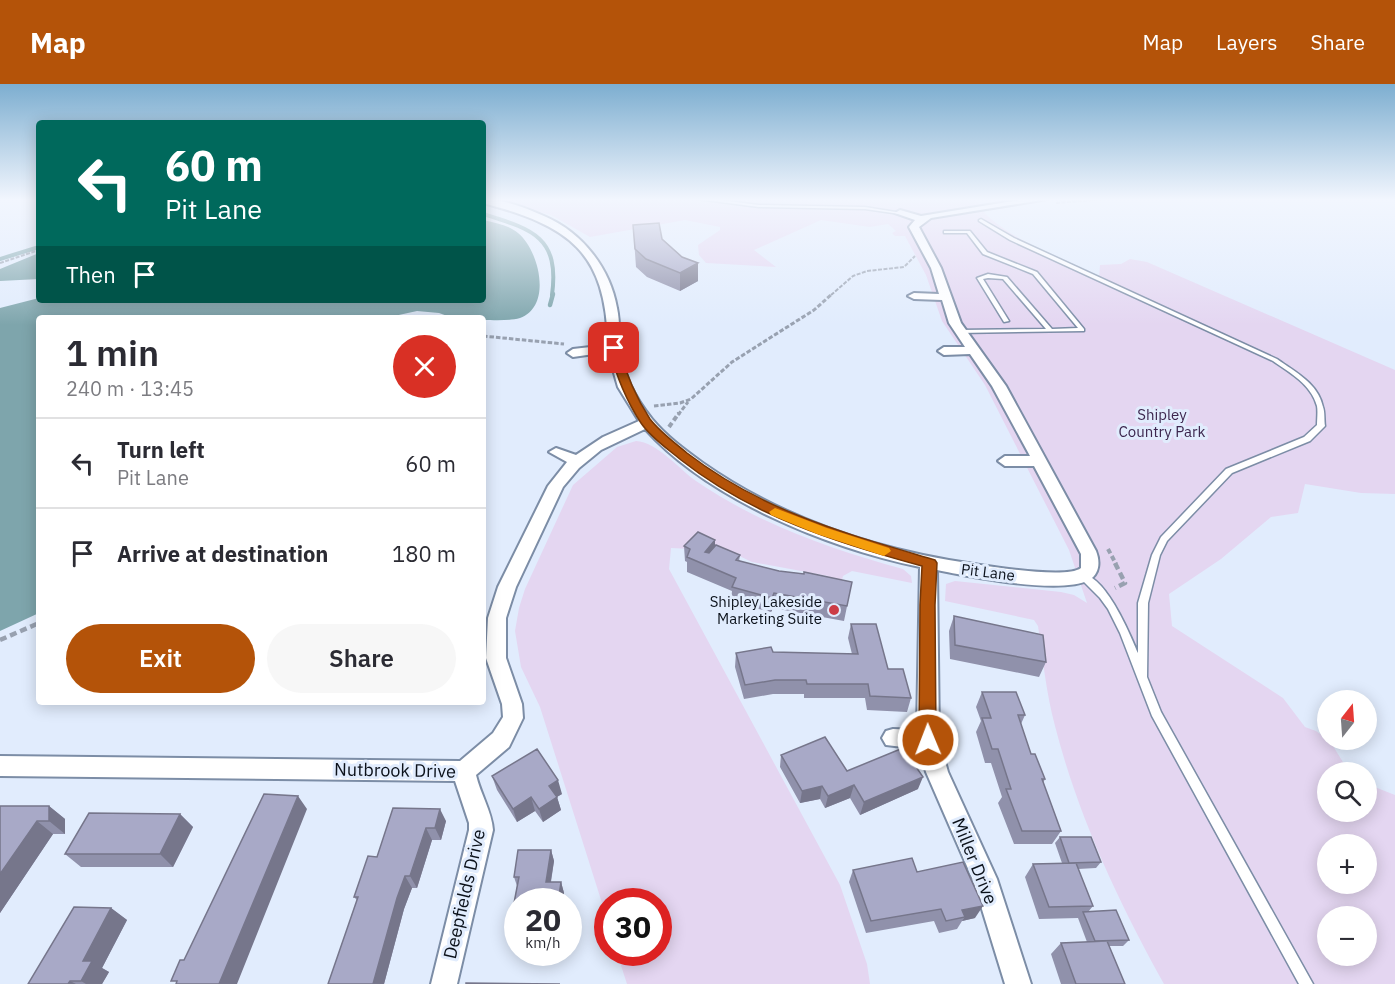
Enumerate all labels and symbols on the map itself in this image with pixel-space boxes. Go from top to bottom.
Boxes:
pin [588,322,639,373]
park label: Shipley Country Park [1118,405,1206,441]
street label: Pit Lane [960,559,1016,585]
place label: Shipley Lakeside Marketing Suite [710,592,822,628]
marker: Shipley Lakeside Marketing Suite [827,603,841,617]
north arrow [1317,690,1377,750]
position arrow [896,708,960,772]
street label: Nutbrook Drive [334,757,456,783]
street label: Miller Drive [947,814,1003,908]
street label: Deepfields Drive [438,827,490,961]
speed limit sign: 30 [594,888,672,966]

